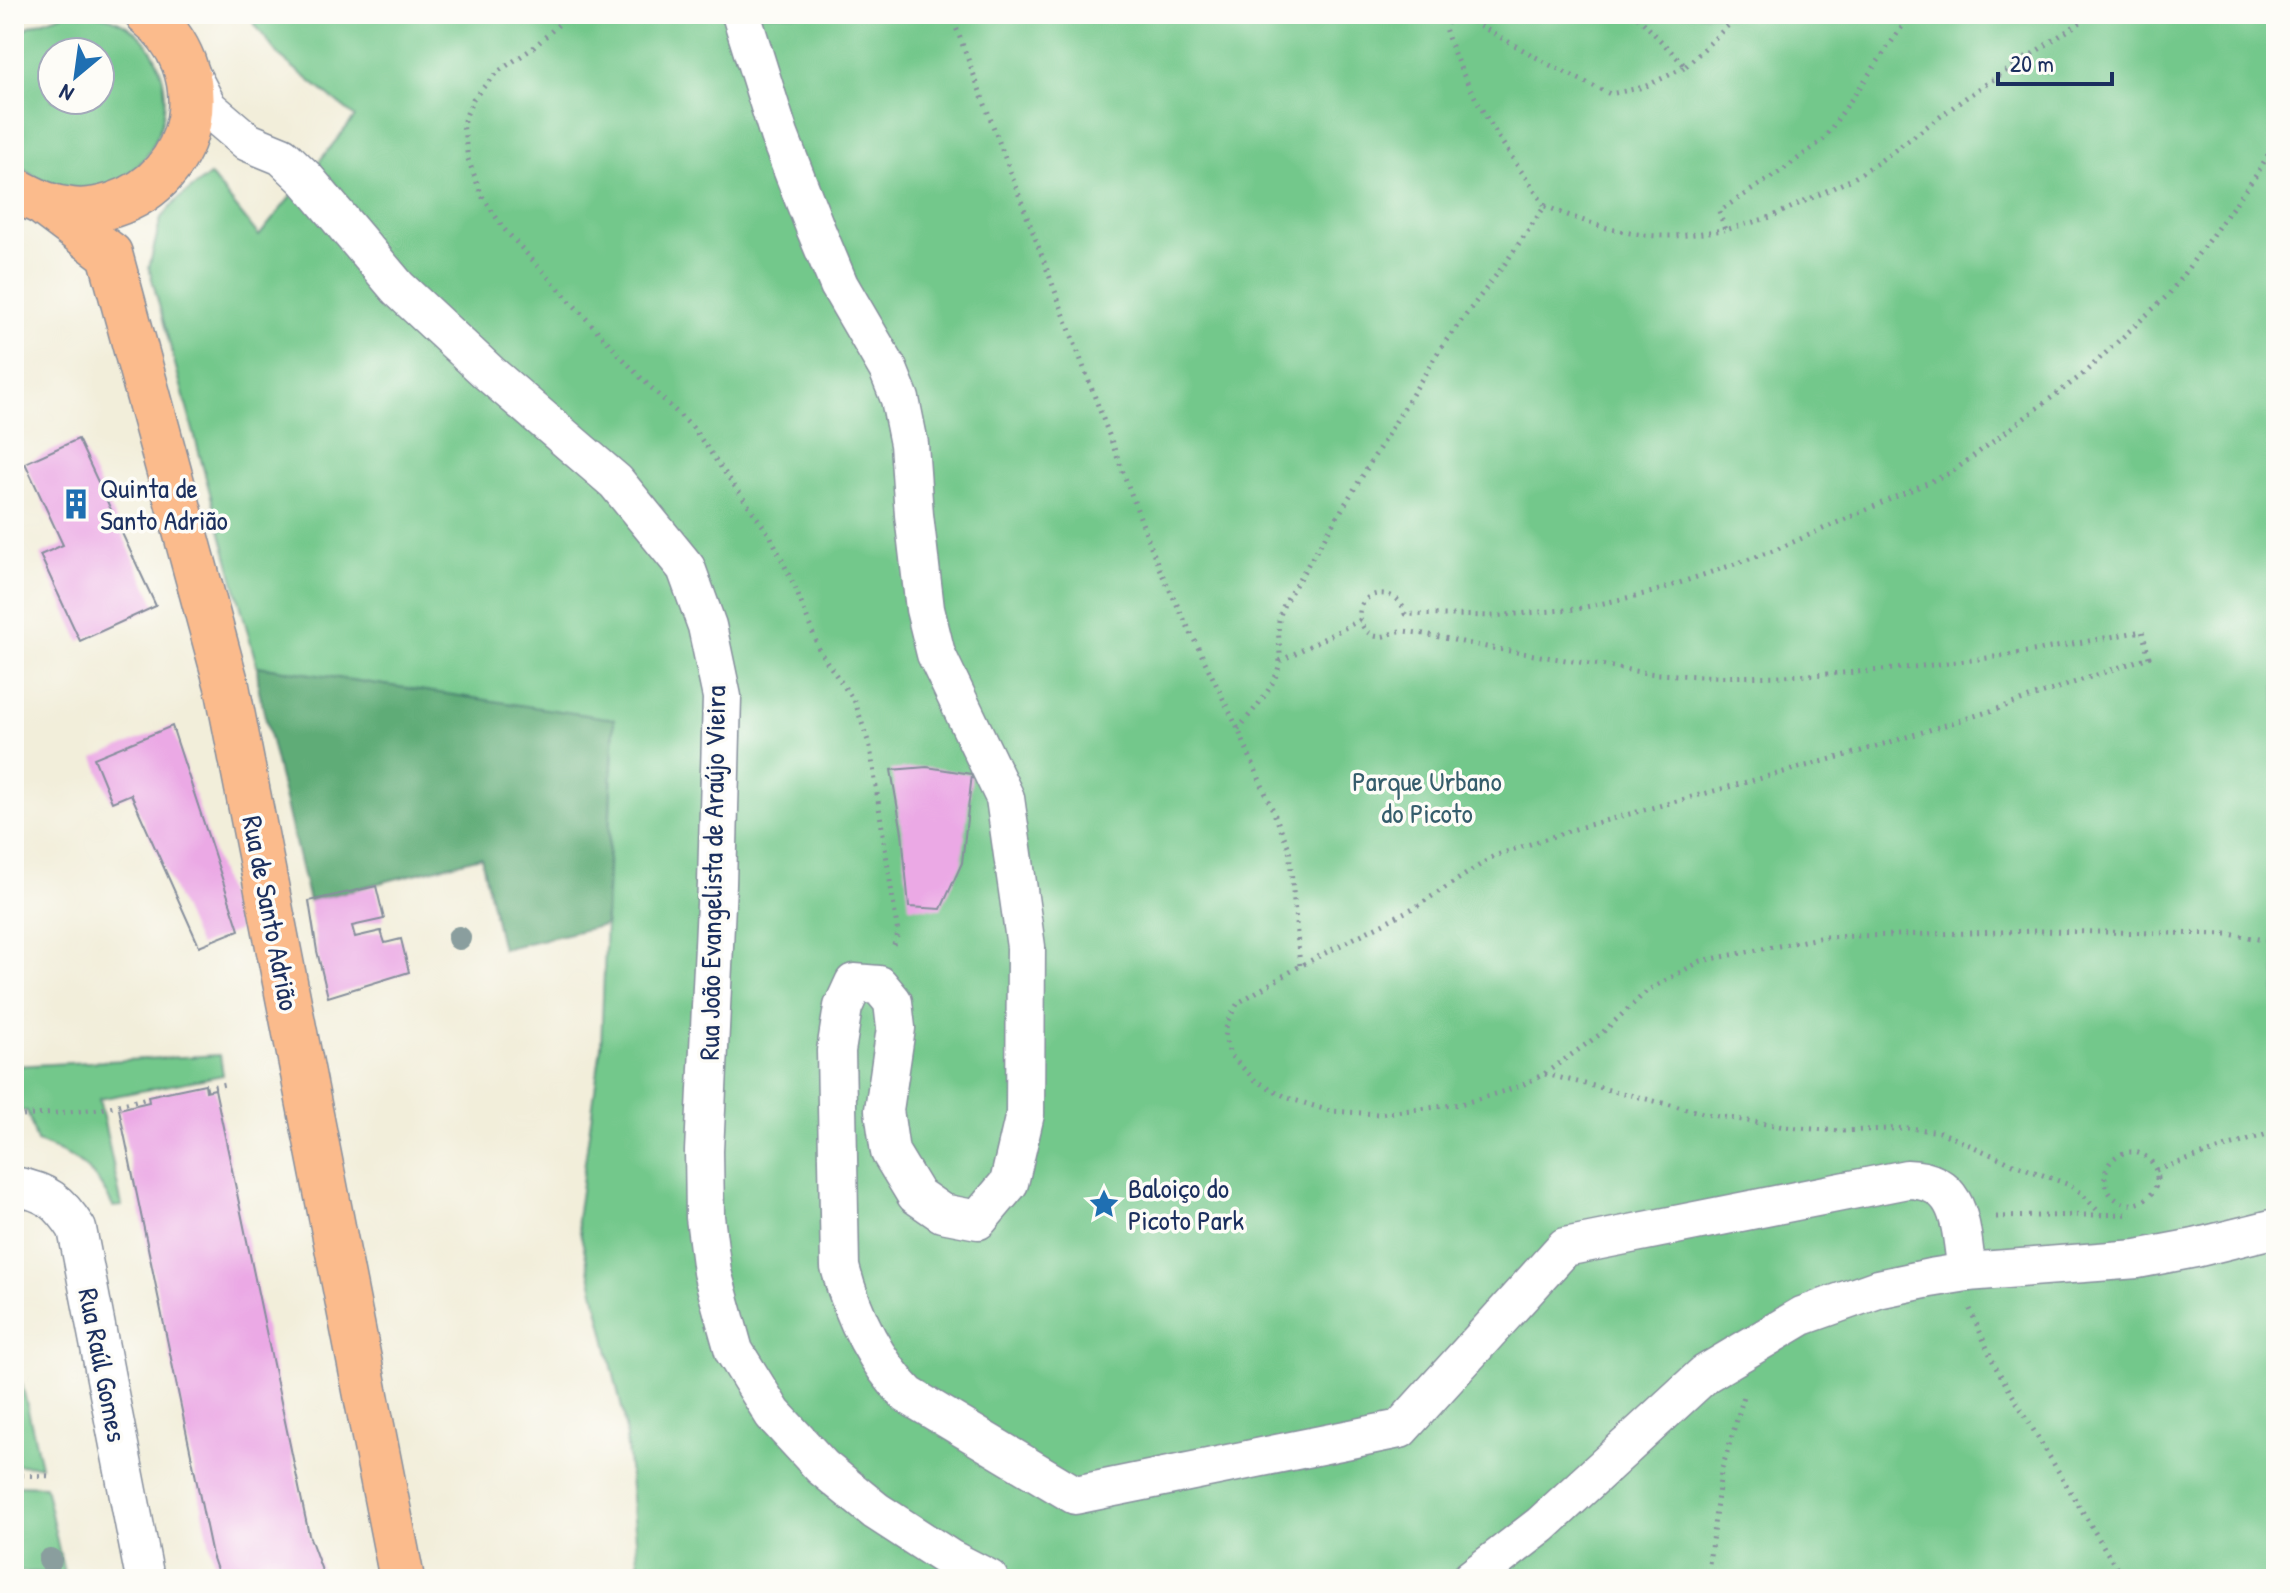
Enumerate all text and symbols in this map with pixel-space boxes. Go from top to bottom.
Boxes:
north arrow [36,36,116,116]
scale bar [1998,36,2112,86]
text: 20 m [2010,47,2054,79]
text: N [54,77,79,109]
place label: Quinta de Santo Adrião [100,469,228,539]
building icon: Quinta de Santo Adrião [59,487,93,521]
street label: Rua João Evangelista de Araújo Vieira [690,685,734,1061]
park label: Parque Urbano do Picoto [1352,762,1502,832]
street label: Rua de Santo Adrião [233,812,309,1014]
place label: Baloiço do Picoto Park [1128,1169,1244,1239]
place icon: Baloiço do Picoto Park [1087,1187,1121,1221]
street label: Rua Raúl Gomes [69,1285,137,1445]

